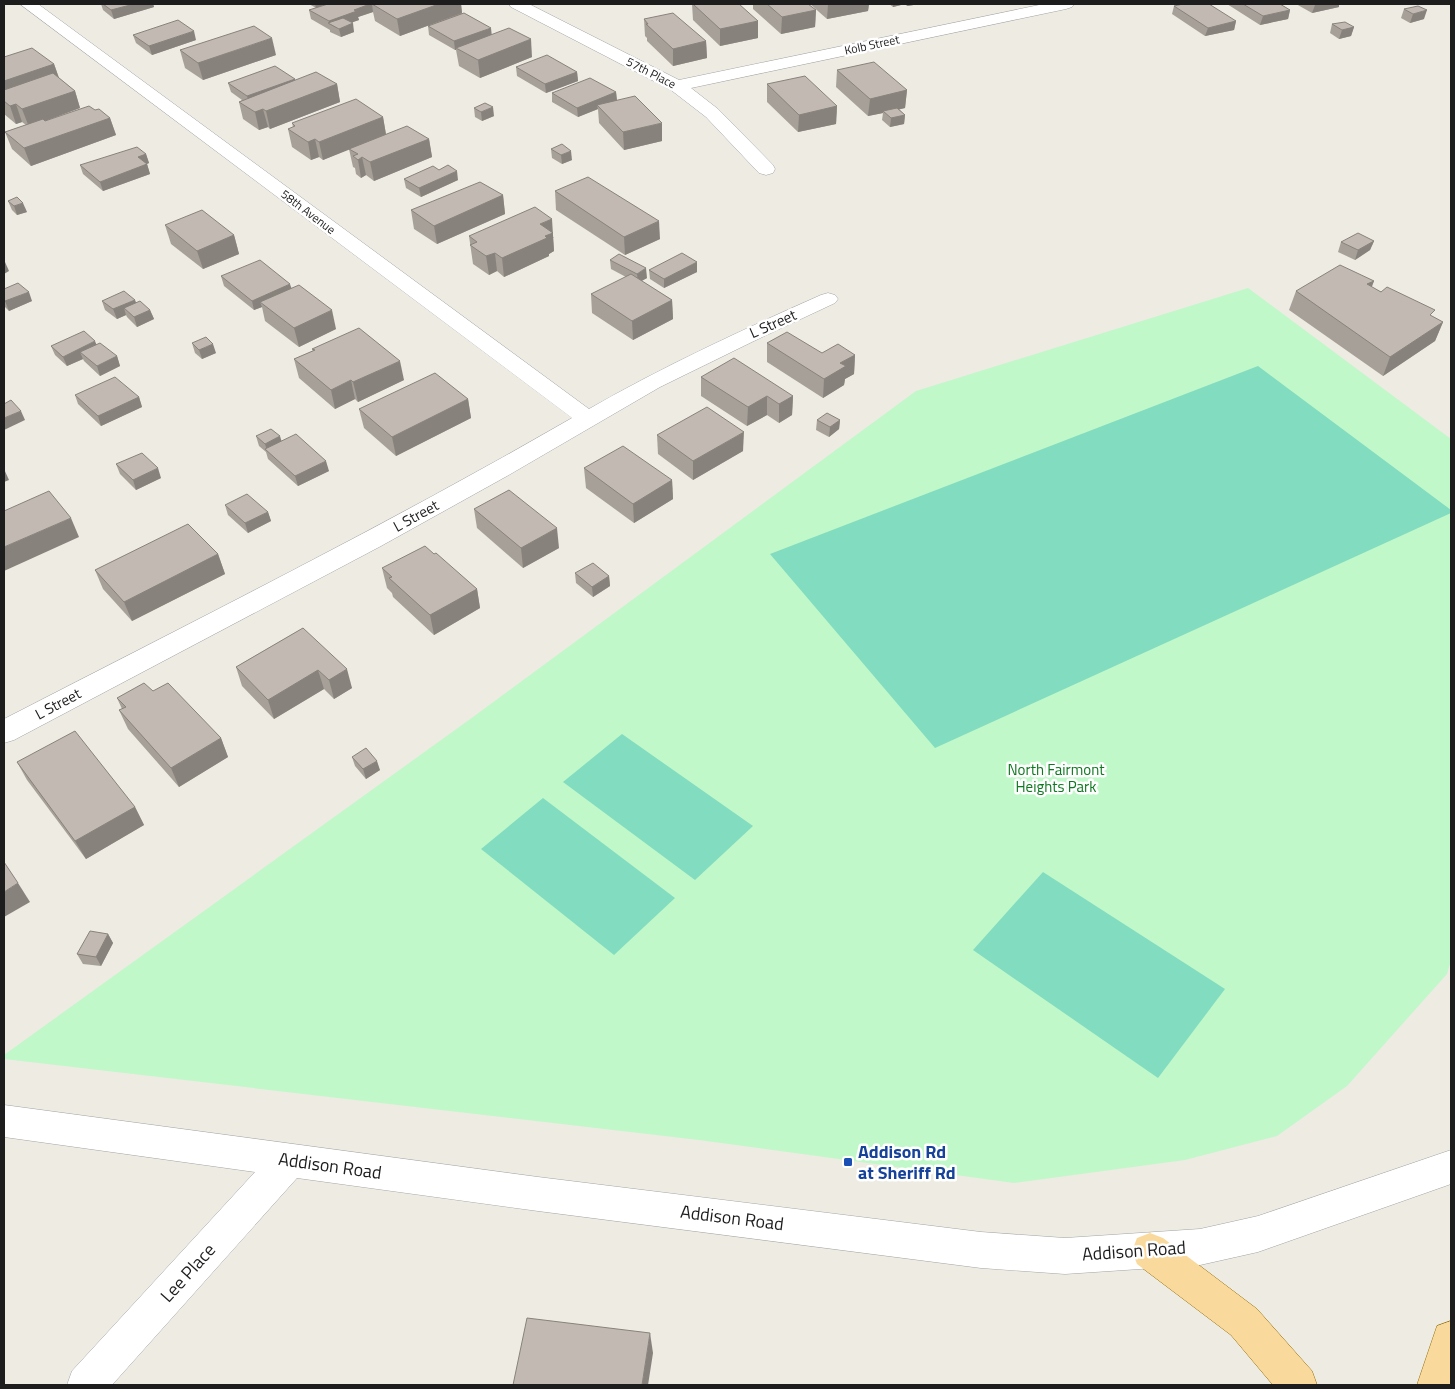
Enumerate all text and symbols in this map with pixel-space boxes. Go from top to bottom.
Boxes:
street label: Kolb Street [843,29,902,60]
street label: 57th Place [623,52,680,93]
street label: 58th Avenue [277,185,340,239]
street label: L Street [746,303,801,344]
street label: L Street [389,493,443,538]
street label: L Street [31,682,86,725]
park label: North Fairmont Heights Park [1008,758,1105,798]
place label: Addison Rd at Sheriff Rd [858,1138,956,1186]
street label: Addison Road [277,1145,383,1186]
marker: Addison Rd at Sheriff Rd [842,1156,854,1168]
street label: Addison Road [679,1198,785,1237]
street label: Addison Road [1081,1233,1187,1268]
street label: Lee Place [154,1237,222,1308]

